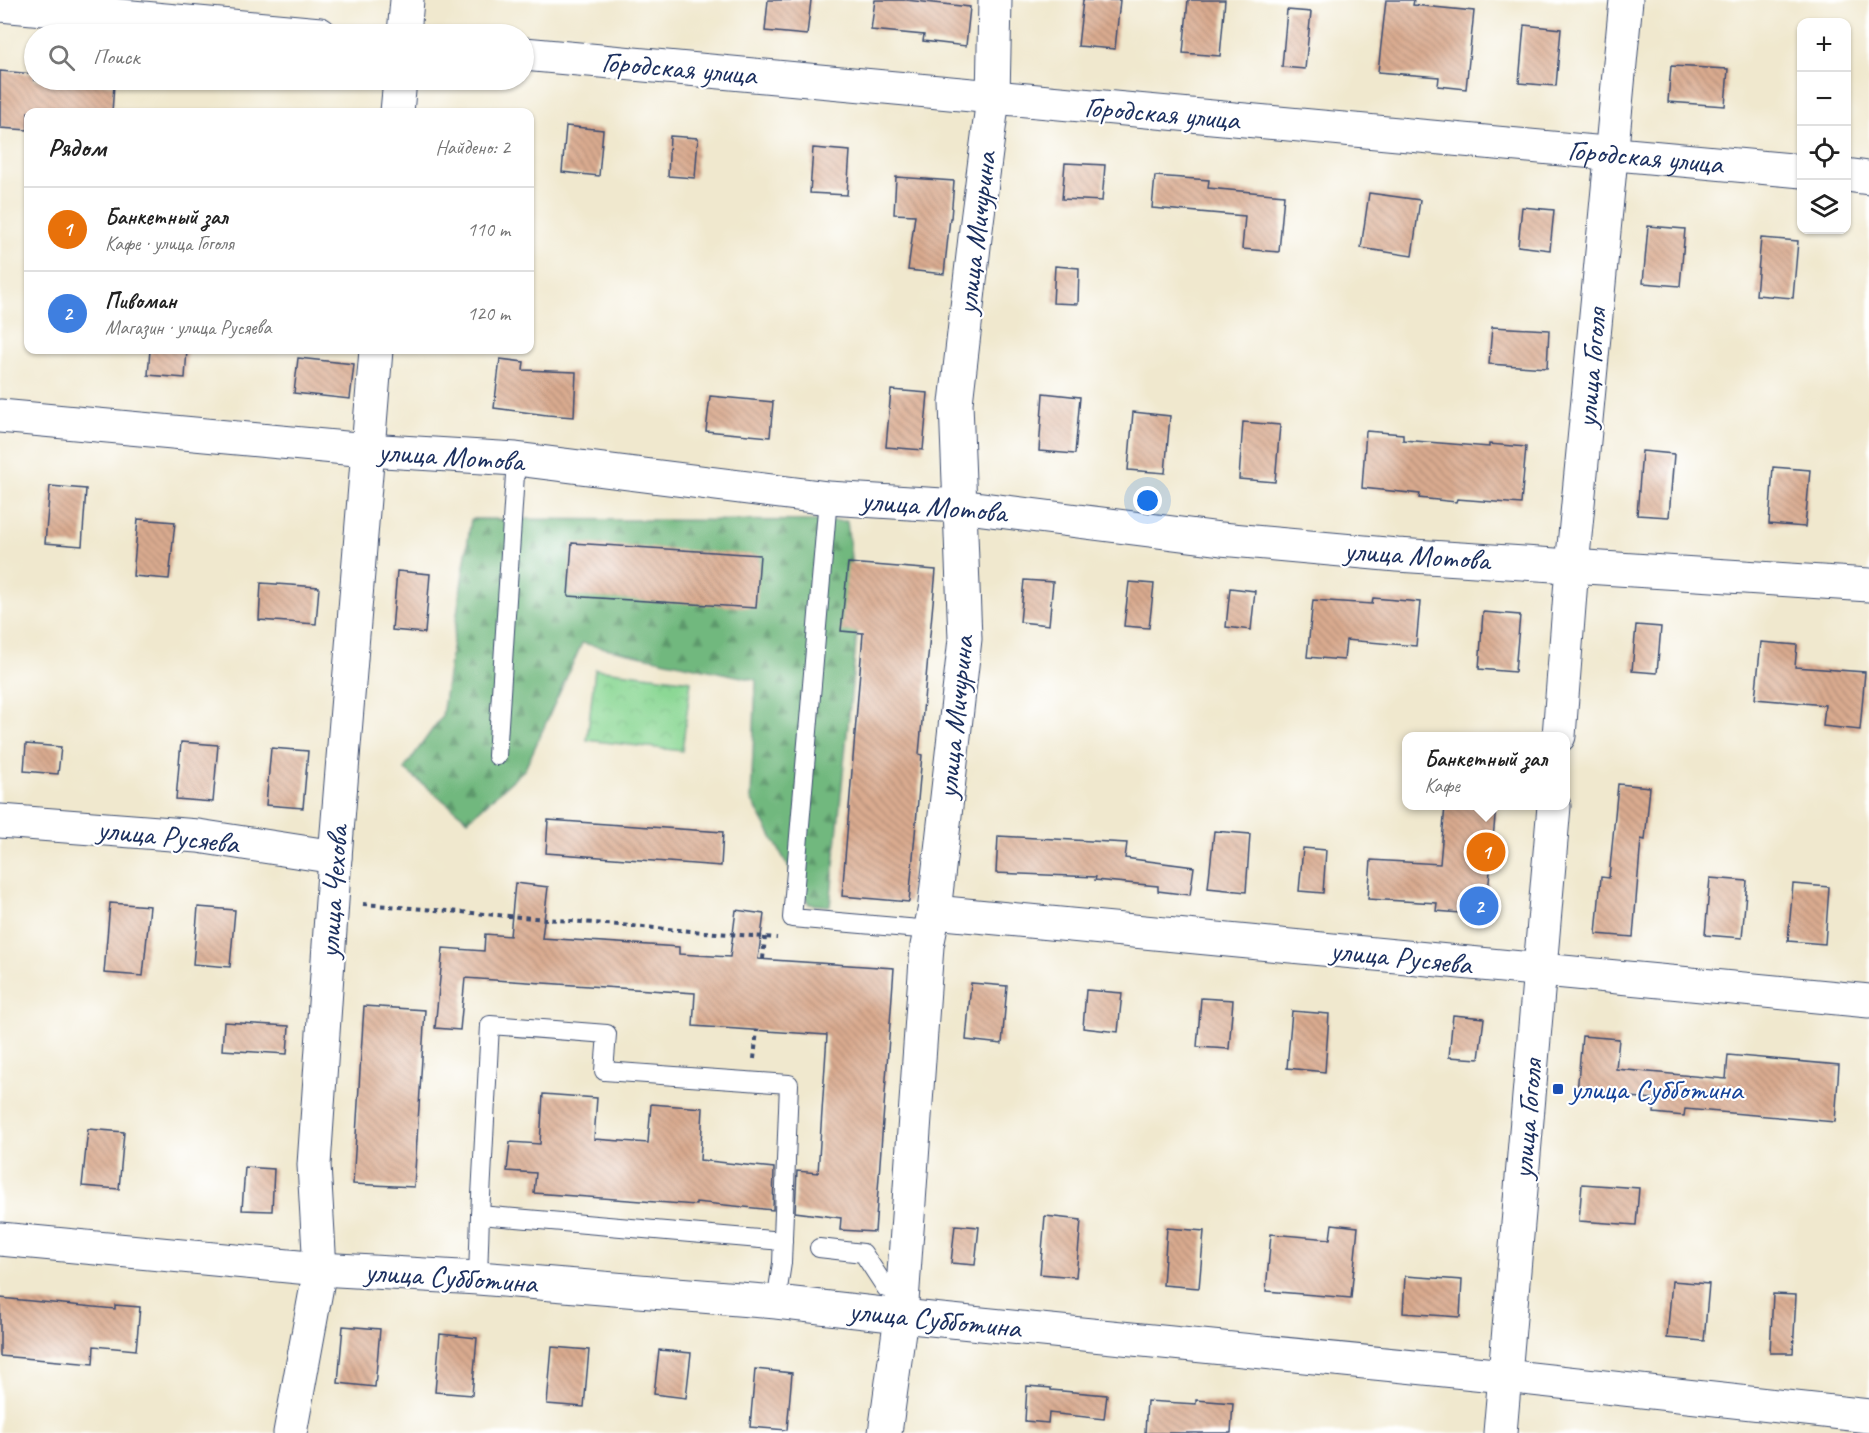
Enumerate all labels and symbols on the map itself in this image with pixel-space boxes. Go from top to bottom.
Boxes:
street label: Городская улица [600,42,760,94]
street label: Городская улица [1083,87,1243,139]
street label: Городская улица [1566,131,1726,183]
street label: улица Мичурина [947,148,1005,318]
street label: улица Гоголя [1567,304,1615,431]
street label: улица Мотова [375,432,528,480]
street label: улица Мотова [858,481,1011,532]
your location [1133,486,1162,515]
street label: улица Мотова [1341,531,1494,579]
street label: улица Мичурина [927,632,983,802]
street label: улица Русяева [94,809,242,862]
street label: улица Чехова [309,822,357,961]
pin: 1 [1466,830,1506,874]
pin: 2 [1460,884,1498,928]
street label: улица Русяева [1327,930,1475,983]
street label: улица Гоголя [1503,1055,1551,1182]
place label: улица Субботина [1568,1070,1745,1108]
marker: улица Субботина [1551,1082,1565,1096]
street label: улица Субботина [362,1252,540,1302]
street label: улица Субботина [845,1291,1025,1347]

